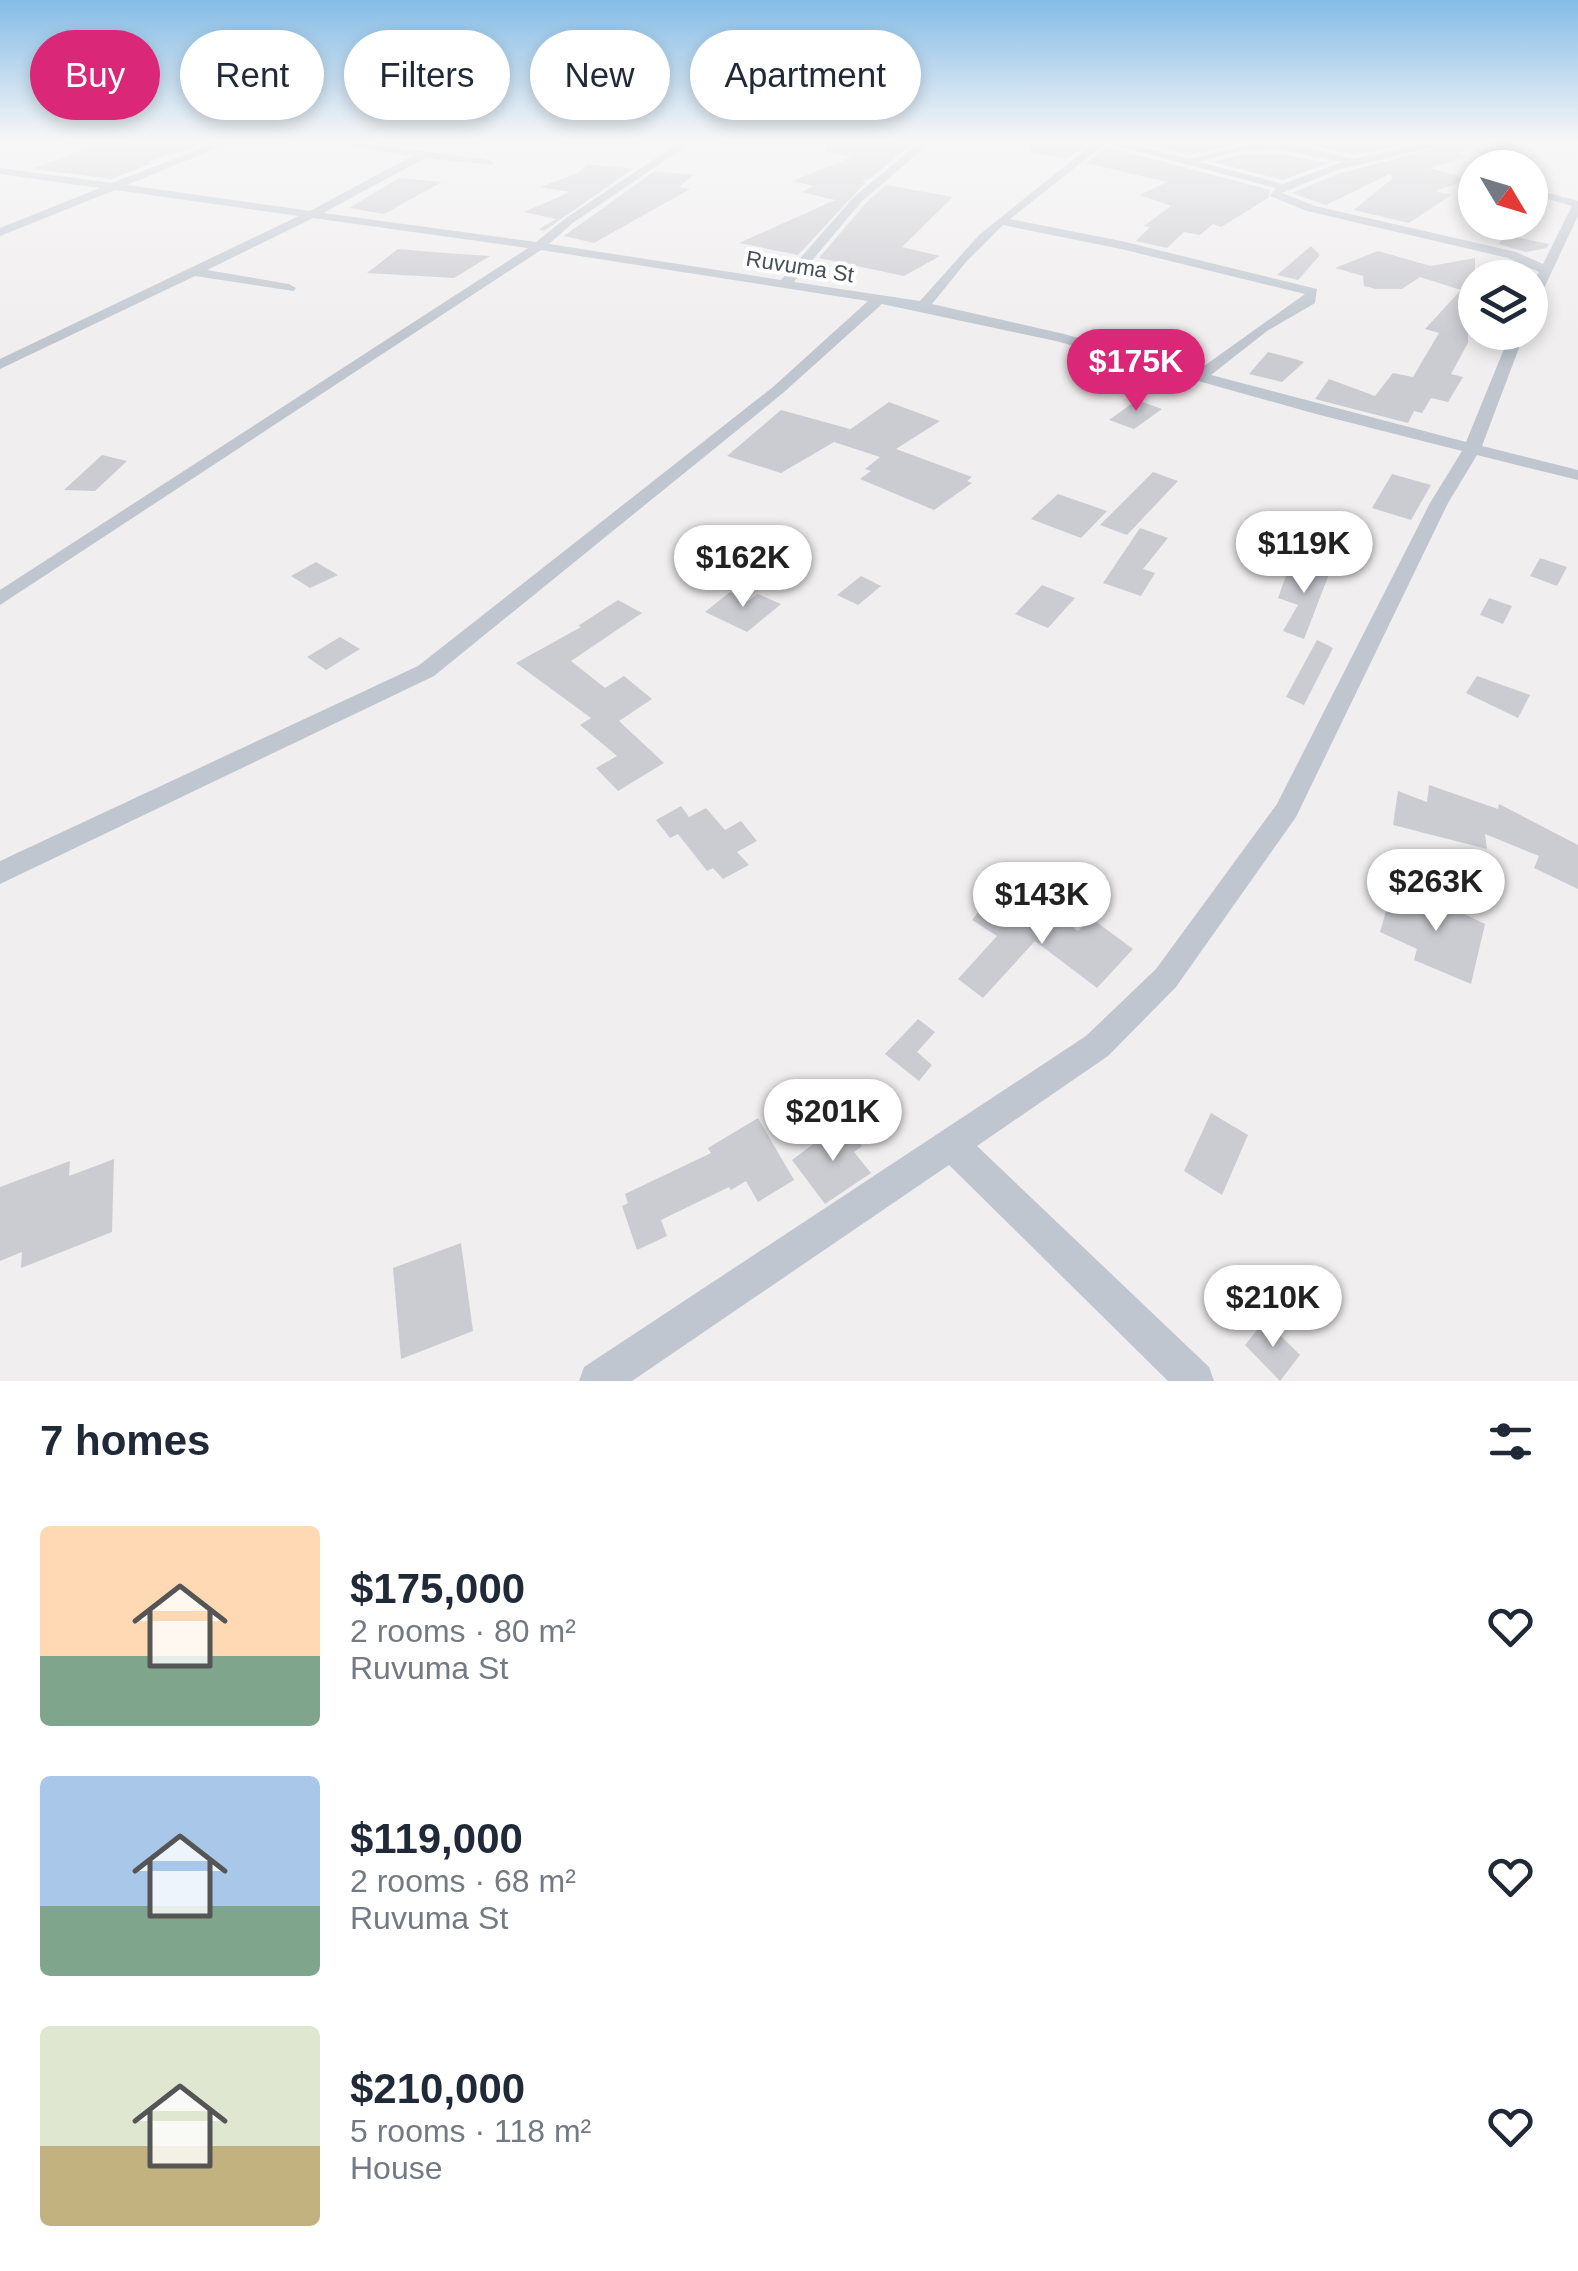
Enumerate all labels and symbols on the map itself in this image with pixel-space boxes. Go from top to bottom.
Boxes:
north arrow [1458,150,1548,240]
street label: Ruvuma St [744,246,856,287]
pin: $175K [1066,329,1206,414]
pin: $119K [1234,511,1374,596]
pin: $162K [673,525,813,610]
pin: $263K [1366,849,1506,934]
pin: $143K [972,862,1112,947]
pin: $201K [763,1079,903,1164]
pin: $210K [1203,1265,1343,1350]

